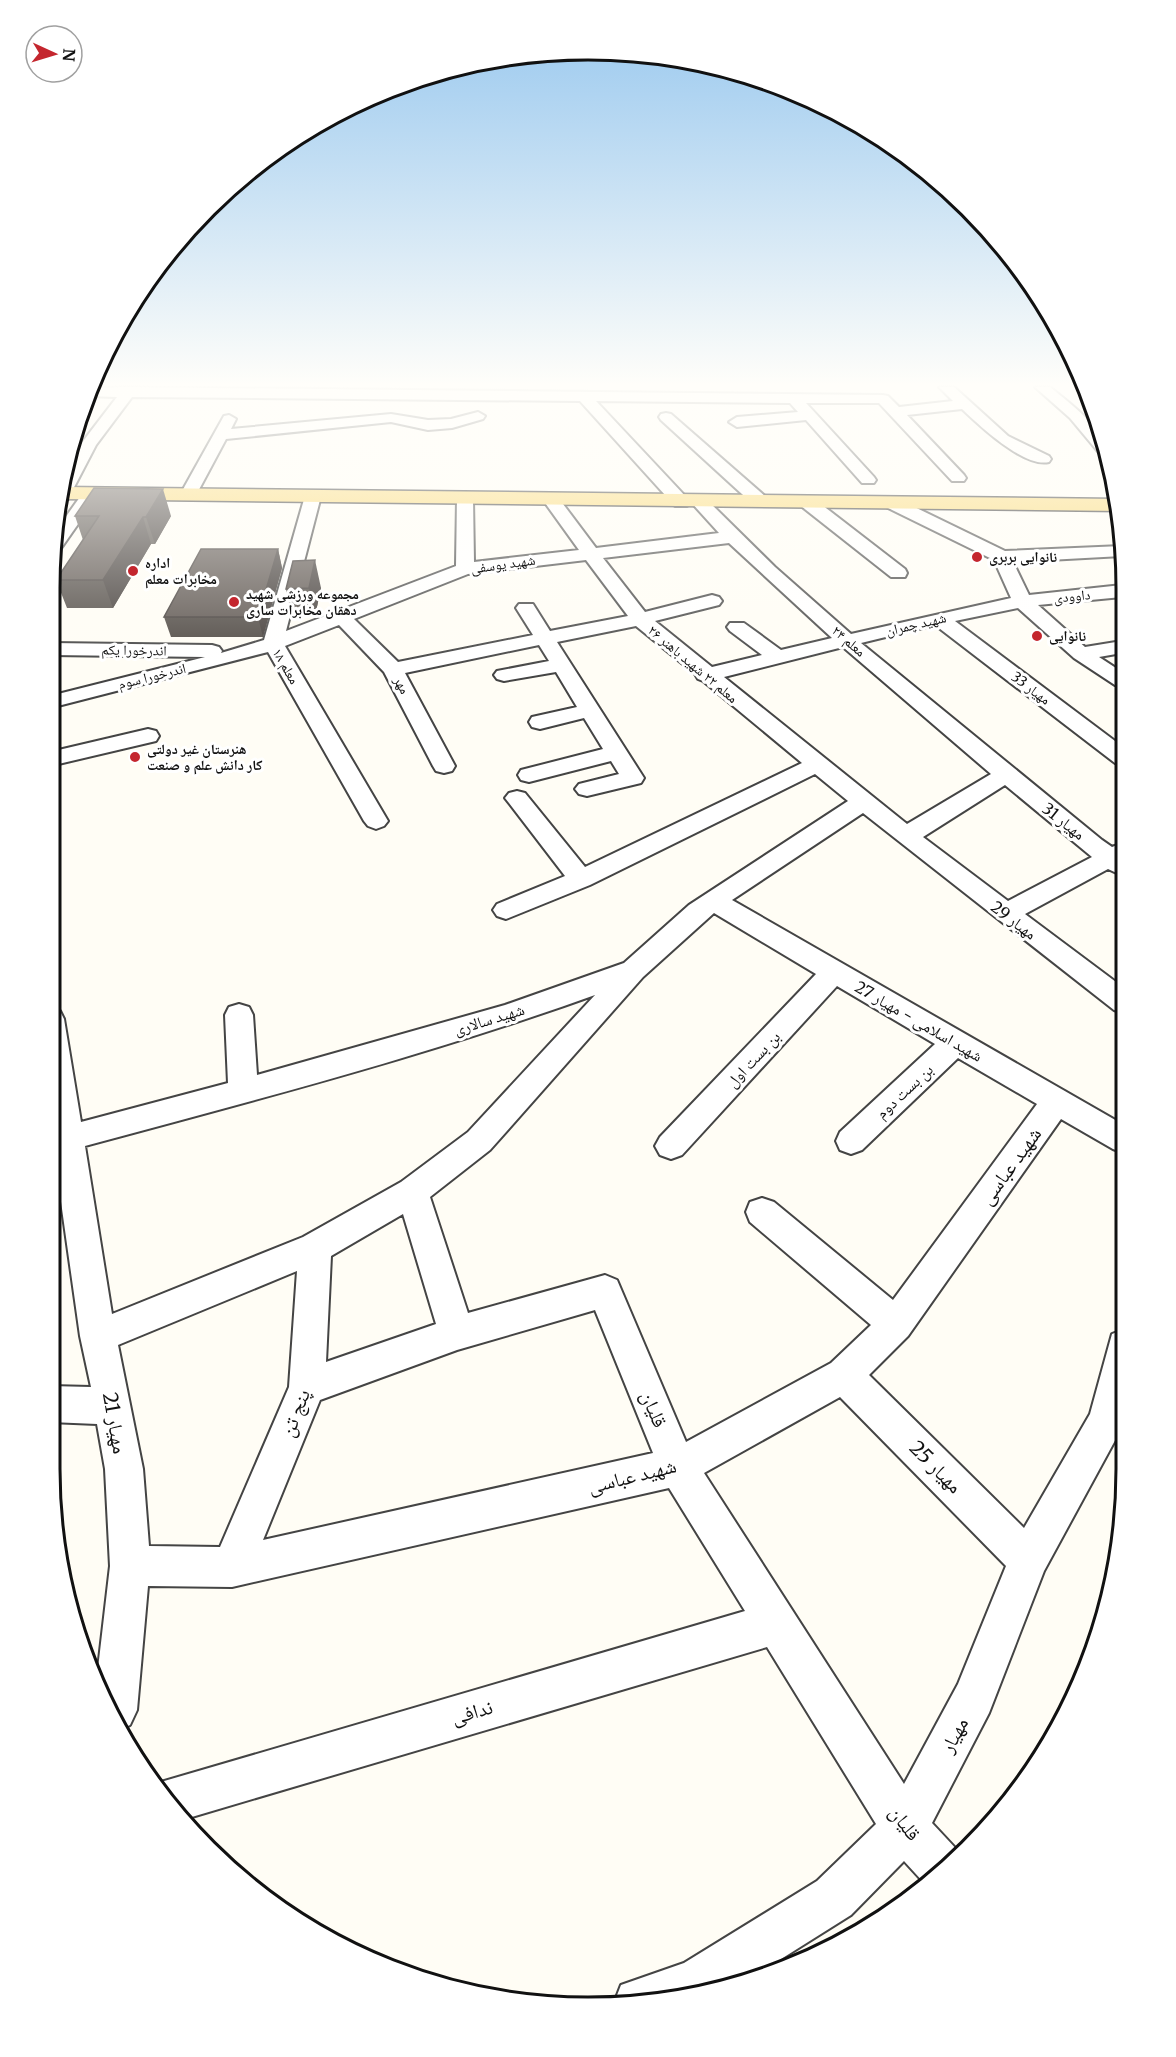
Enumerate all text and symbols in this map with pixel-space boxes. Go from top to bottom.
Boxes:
north arrow [24,24,84,84]
text: N [59,48,79,62]
place label: نانوایی بربری [989,548,1057,566]
marker: نانوایی بربری [970,550,984,564]
street label: شهید یوسفی [469,551,537,577]
place label: اداره مخابرات معلم [145,554,217,589]
marker: اداره مخابرات معلم [126,564,140,578]
place label: مجموعه ورزشی شهید دهقان مخابرات ساری [246,585,359,619]
street label: داوودی [1053,585,1091,607]
marker: مجموعه ورزشی شهید دهقان مخابرات ساری [227,595,241,609]
street label: شهید چمران [884,608,948,640]
street label: معلم ۲۲ شهید باهنر ۲۶ [644,621,742,708]
street label: معلم ۲۴ [828,621,870,661]
place label: نانوایی [1049,627,1086,645]
marker: نانوایی [1030,629,1044,643]
street label: اندرخورا یکم [101,640,167,661]
street label: معلم ۱۸ [268,645,304,688]
street label: اندرخورا سوم [116,659,188,694]
street label: مهیار 33 [1008,667,1054,709]
street label: مهر [390,672,414,697]
place label: هنرستان غیر دولتی کار دانش علم و صنعت [147,740,263,775]
marker: هنرستان غیر دولتی کار دانش علم و صنعت [128,750,142,764]
street label: مهیار 31 [1039,798,1089,844]
street label: مهیار 29 [987,896,1041,944]
street label: شهید اسلامی - مهیار 27 [851,976,986,1067]
street label: شهید سالاری [451,999,527,1040]
street label: بن بست اول [722,1026,785,1092]
street label: بن بست دوم [871,1059,938,1123]
street label: شهید عباسی [973,1122,1046,1210]
street label: پنج تن [274,1385,316,1441]
street label: قلیان [636,1387,673,1431]
street label: مهیار 21 [98,1390,133,1455]
street label: مهیار 25 [905,1435,968,1498]
street label: شهید عباسی [585,1452,679,1499]
street label: ندافی [448,1694,495,1729]
street label: مهیار [933,1713,973,1758]
street label: قلیان [884,1800,927,1845]

